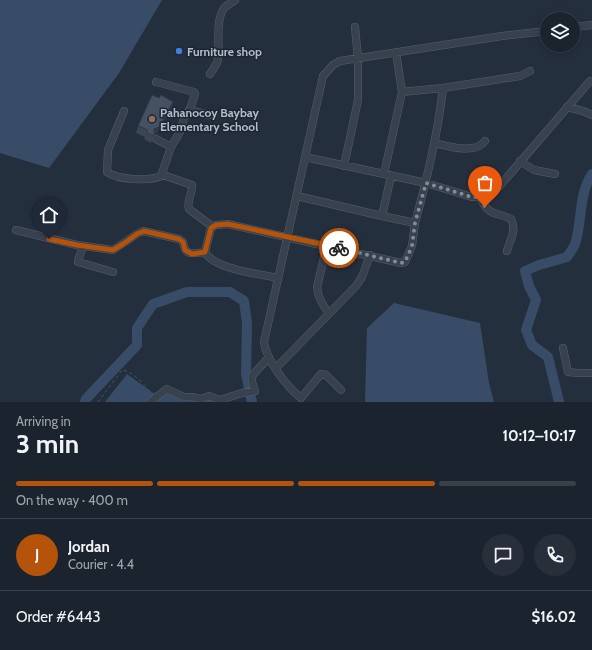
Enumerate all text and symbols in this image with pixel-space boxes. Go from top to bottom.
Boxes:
map controls [540,12,580,52]
button: layers [540,12,580,52]
place label: Furniture shop [187,44,262,59]
marker: Furniture shop [174,46,184,56]
place label: Pahanocoy Baybay Elementary School [160,105,260,134]
marker: Pahanocoy Baybay Elementary School [147,114,157,124]
pin [468,166,502,207]
icon: bag [474,172,496,194]
pin [32,198,66,239]
icon: home [38,204,60,226]
courier [319,228,359,268]
icon: bike [328,237,350,259]
text: Arriving in [16,413,71,429]
text: 10:12–10:17 [503,427,576,445]
text: 3 min [16,428,79,460]
text: On the way · 400 m [16,492,128,508]
button: chat [482,534,524,576]
button: phone [534,534,576,576]
text: Jordan [68,538,110,556]
text: J [35,546,39,564]
text: Courier · 4.4 [68,556,134,572]
text: Order #6443 [16,608,101,626]
text: $16.02 [532,608,576,626]

